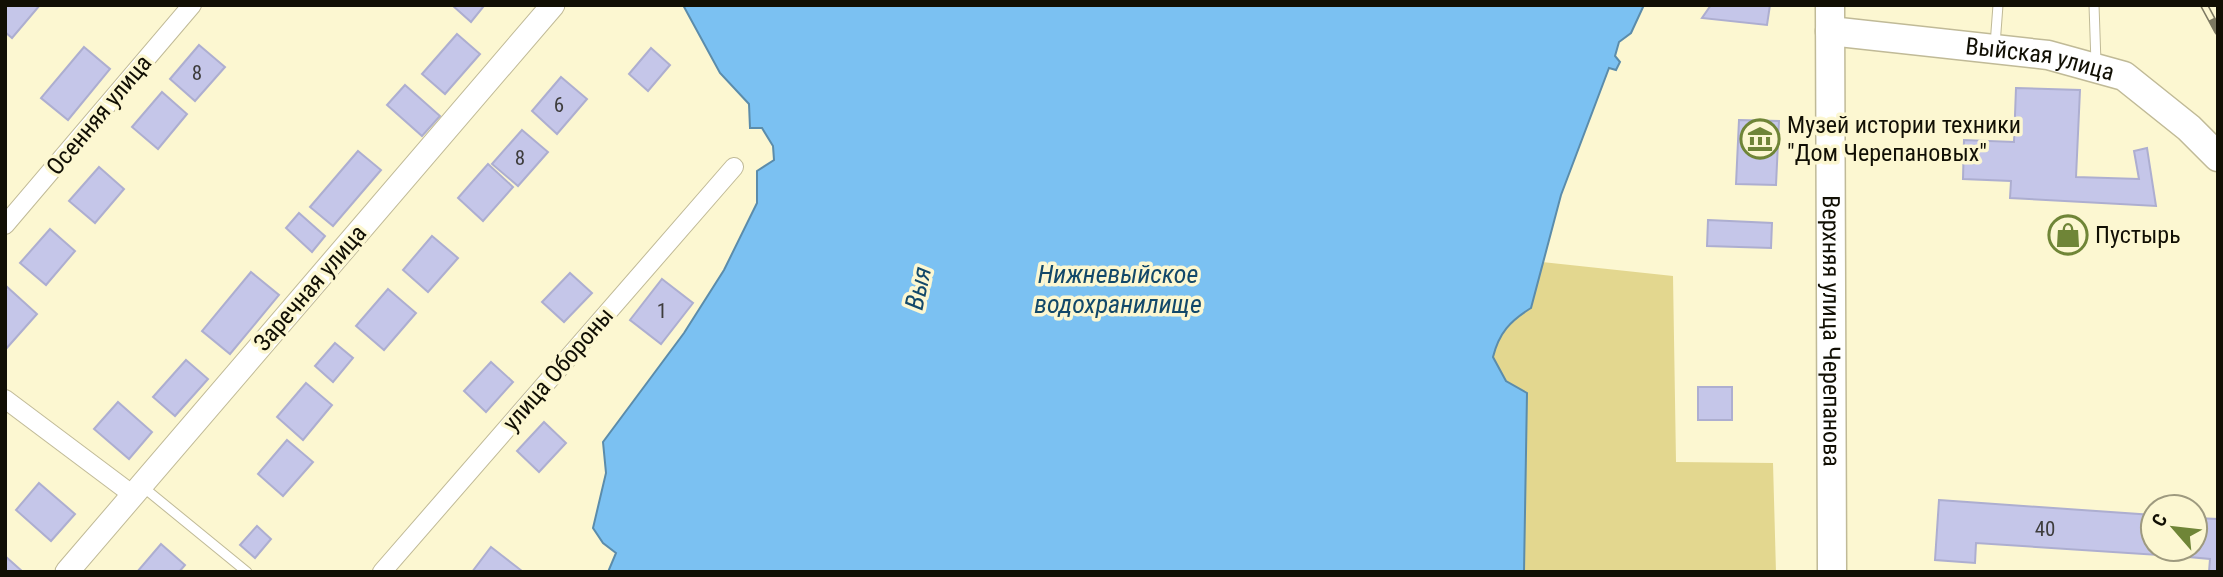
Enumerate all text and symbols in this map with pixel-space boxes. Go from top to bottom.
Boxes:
street label: Выйская улица [1964,32,2117,87]
street label: Осенняя улица [41,49,157,181]
house number: 8 [192,61,202,85]
house number: 6 [554,93,564,117]
place label: Музей истории техники "Дом Черепановых" [1787,111,2021,167]
museum icon: Музей истории техники "Дом Черепановых" [1739,118,1781,160]
house number: 8 [515,146,525,170]
street label: Верхняя улица Черепанова [1817,195,1846,467]
shop icon: Пустырь [2047,214,2089,256]
street label: Заречная улица [248,219,372,357]
place label: Пустырь [2095,221,2181,249]
water label: Нижневыйское водохранилище [1034,259,1202,319]
water label: Выя [899,264,937,312]
house number: 1 [657,299,667,323]
street label: улица Обороны [497,302,619,436]
north arrow [2139,493,2209,563]
text: С [2147,510,2172,530]
house number: 40 [2035,517,2055,541]

